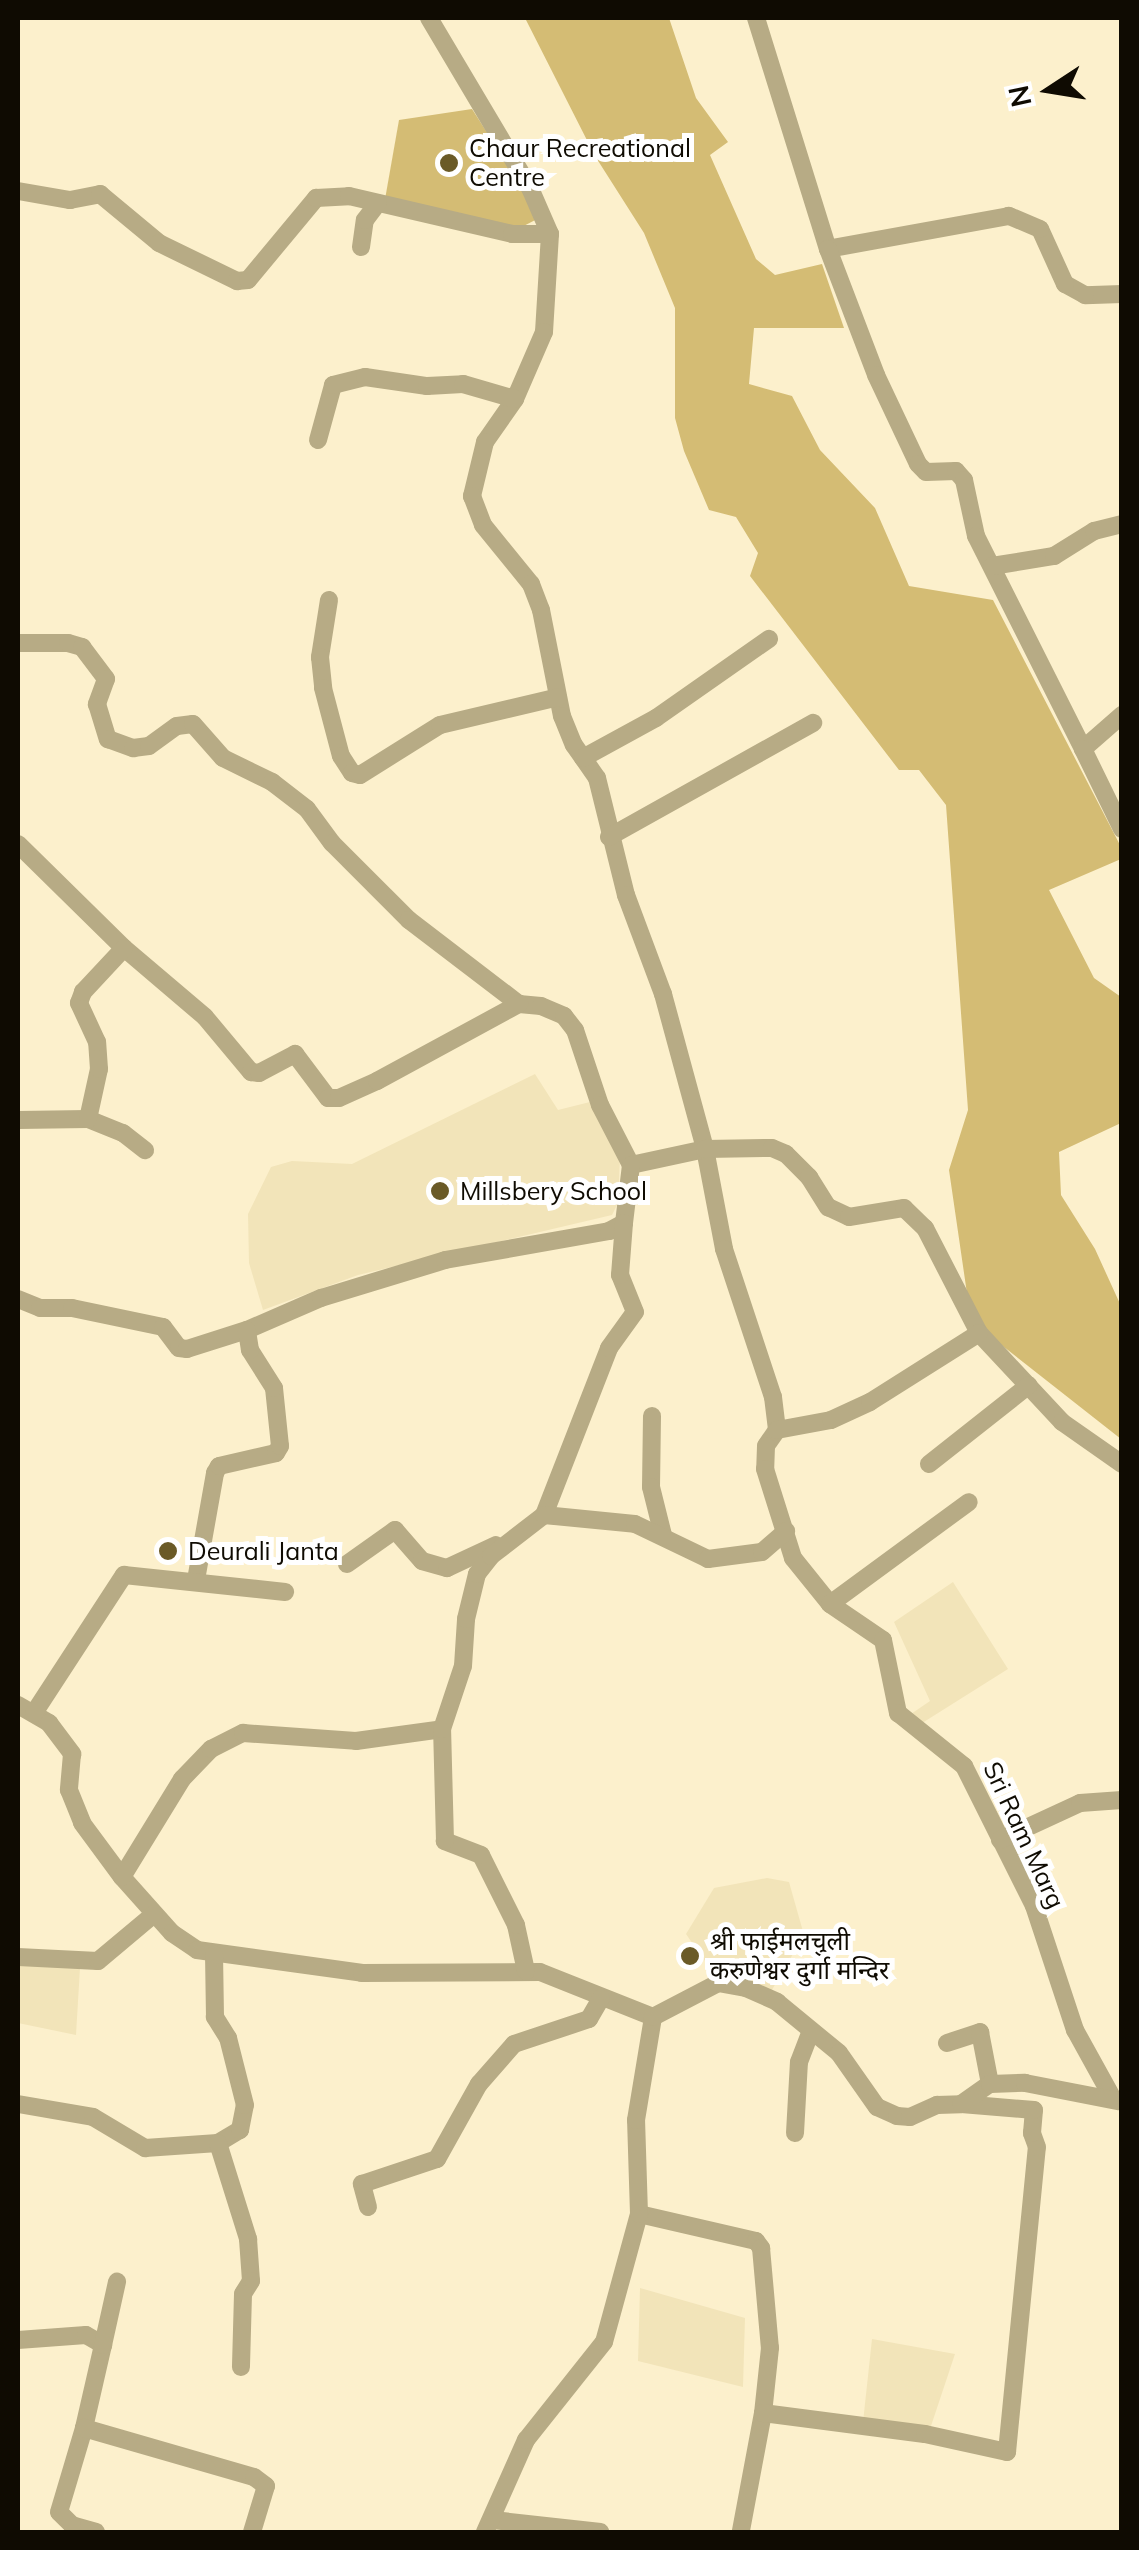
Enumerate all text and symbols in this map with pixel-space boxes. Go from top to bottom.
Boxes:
north arrow [999,40,1099,140]
text: N [1000,82,1038,110]
place label: Chaur Recreational Centre [469,134,691,193]
marker: Chaur Recreational Centre [438,152,460,174]
place label: Millsbery School [460,1176,647,1206]
marker: Millsbery School [429,1180,451,1202]
place label: Deurali Janta [188,1536,339,1566]
marker: Deurali Janta [157,1540,179,1562]
street label: Sri Ram Marg [977,1757,1071,1913]
place label: श्री फाईमलचुली करुणेश्वर दुर्गा मन्दिर [710,1927,889,1986]
marker: श्री फाईमलचुली करुणेश्वर दुर्गा मन्दिर [679,1945,701,1967]

